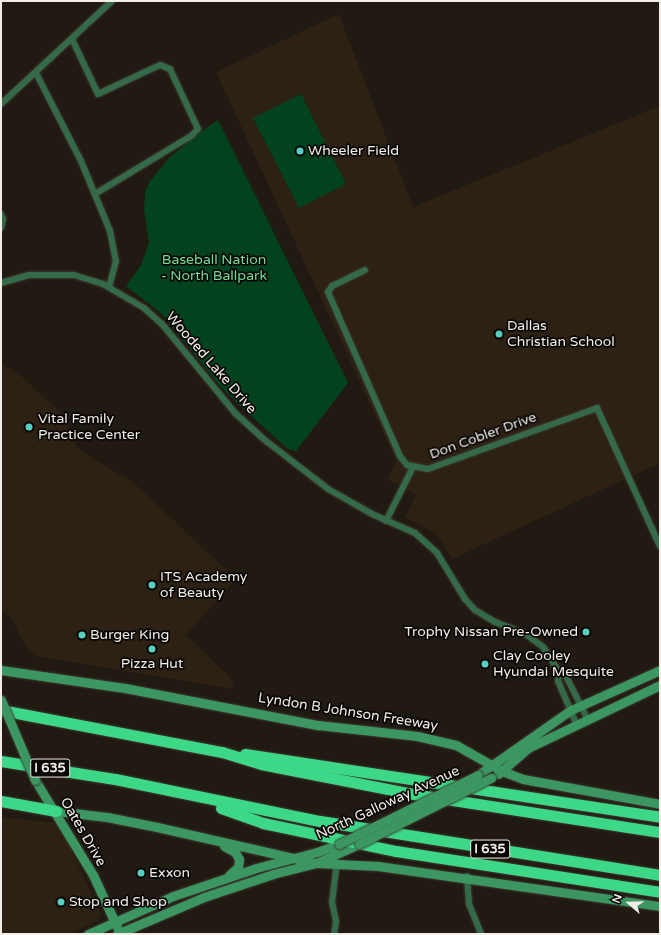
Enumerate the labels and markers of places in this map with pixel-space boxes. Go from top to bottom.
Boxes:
place label: Wheeler Field [308,143,399,159]
marker: Wheeler Field [295,146,305,156]
place label: Dallas Christian School [507,318,615,350]
marker: Dallas Christian School [494,329,504,339]
place label: Vital Family Practice Center [38,411,140,444]
marker: Vital Family Practice Center [23,421,35,433]
place label: ITS Academy of Beauty [160,569,247,602]
marker: ITS Academy of Beauty [147,580,157,590]
place label: Trophy Nissan Pre-Owned [404,624,578,640]
place label: Burger King [90,627,169,643]
marker: Trophy Nissan Pre-Owned [581,627,591,637]
marker: Burger King [77,630,87,640]
marker: Pizza Hut [147,644,157,654]
place label: Clay Cooley Hyundai Mesquite [493,648,614,680]
place label: Pizza Hut [121,656,183,672]
marker: Clay Cooley Hyundai Mesquite [480,659,490,669]
place label: Exxon [149,865,190,881]
marker: Exxon [136,868,146,878]
place label: Stop and Shop [69,894,167,910]
marker: Stop and Shop [56,897,66,907]

